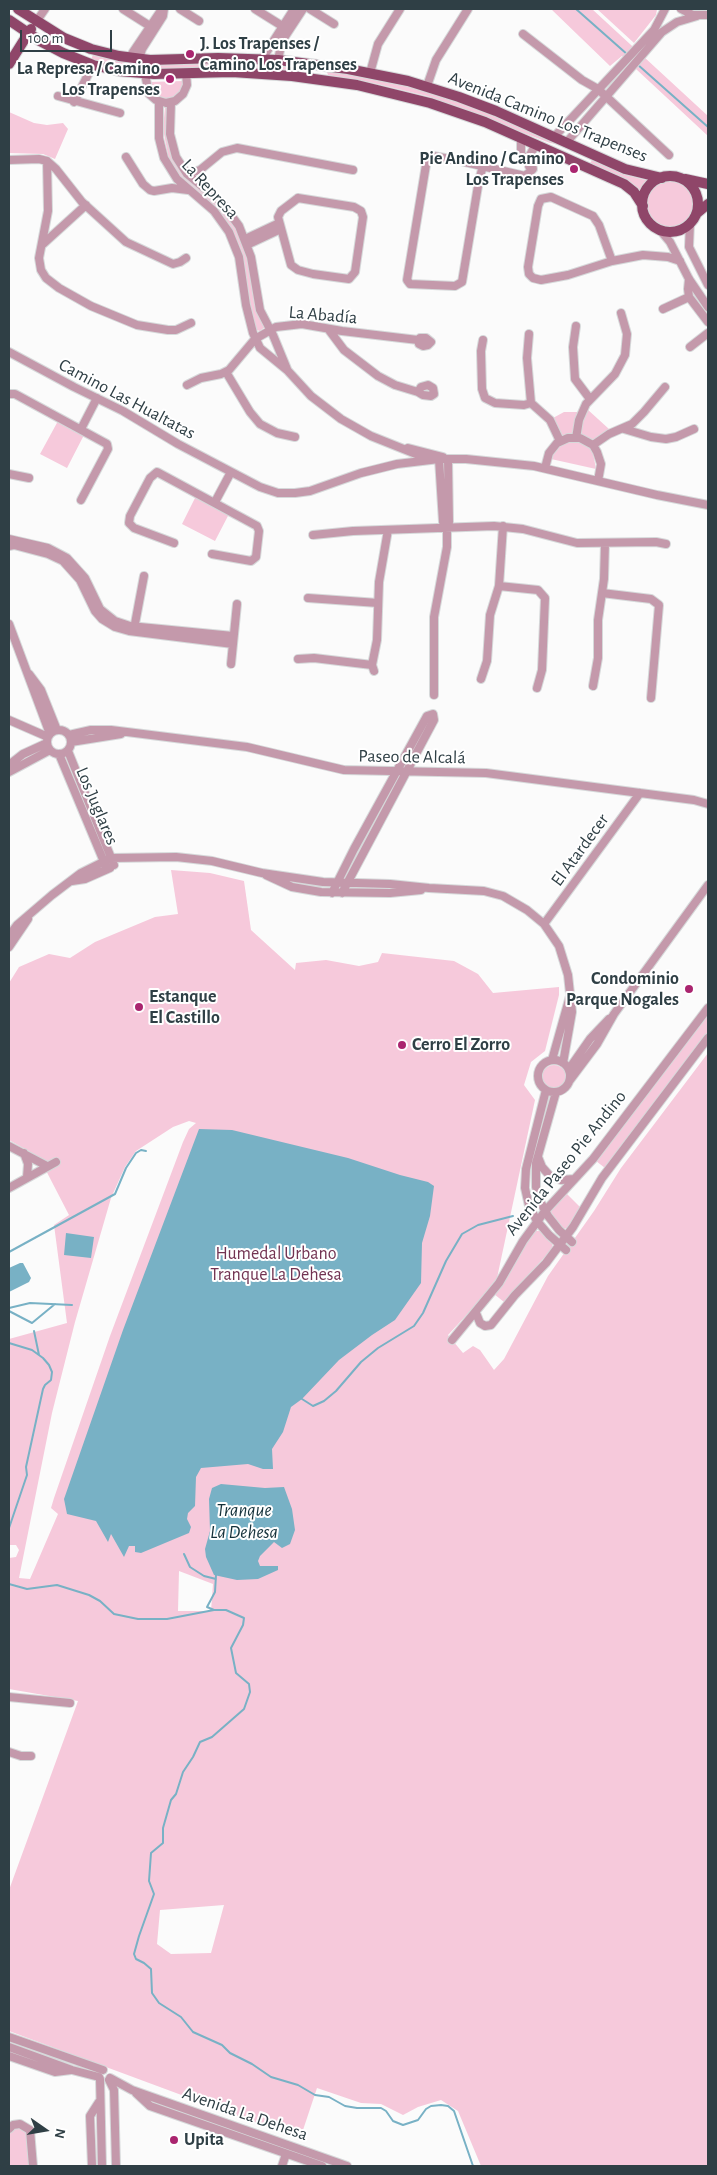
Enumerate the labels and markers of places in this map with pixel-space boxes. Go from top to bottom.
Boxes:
place label: J. Los Trapenses / Camino Los Trapenses [200,33,357,76]
marker: J. Los Trapenses / Camino Los Trapenses [184,48,196,60]
place label: La Represa / Camino Los Trapenses [17,58,160,100]
marker: La Represa / Camino Los Trapenses [164,73,176,85]
place label: Pie Andino / Camino Los Trapenses [419,148,564,190]
marker: Pie Andino / Camino Los Trapenses [568,163,580,175]
place label: Condominio Parque Nogales [566,968,679,1011]
marker: Condominio Parque Nogales [683,983,695,995]
place label: Estanque El Castillo [149,986,220,1028]
marker: Estanque El Castillo [133,1001,145,1013]
place label: Cerro El Zorro [412,1034,510,1056]
marker: Cerro El Zorro [396,1039,408,1051]
place label: Upita [184,2129,224,2151]
marker: Upita [168,2134,180,2146]

